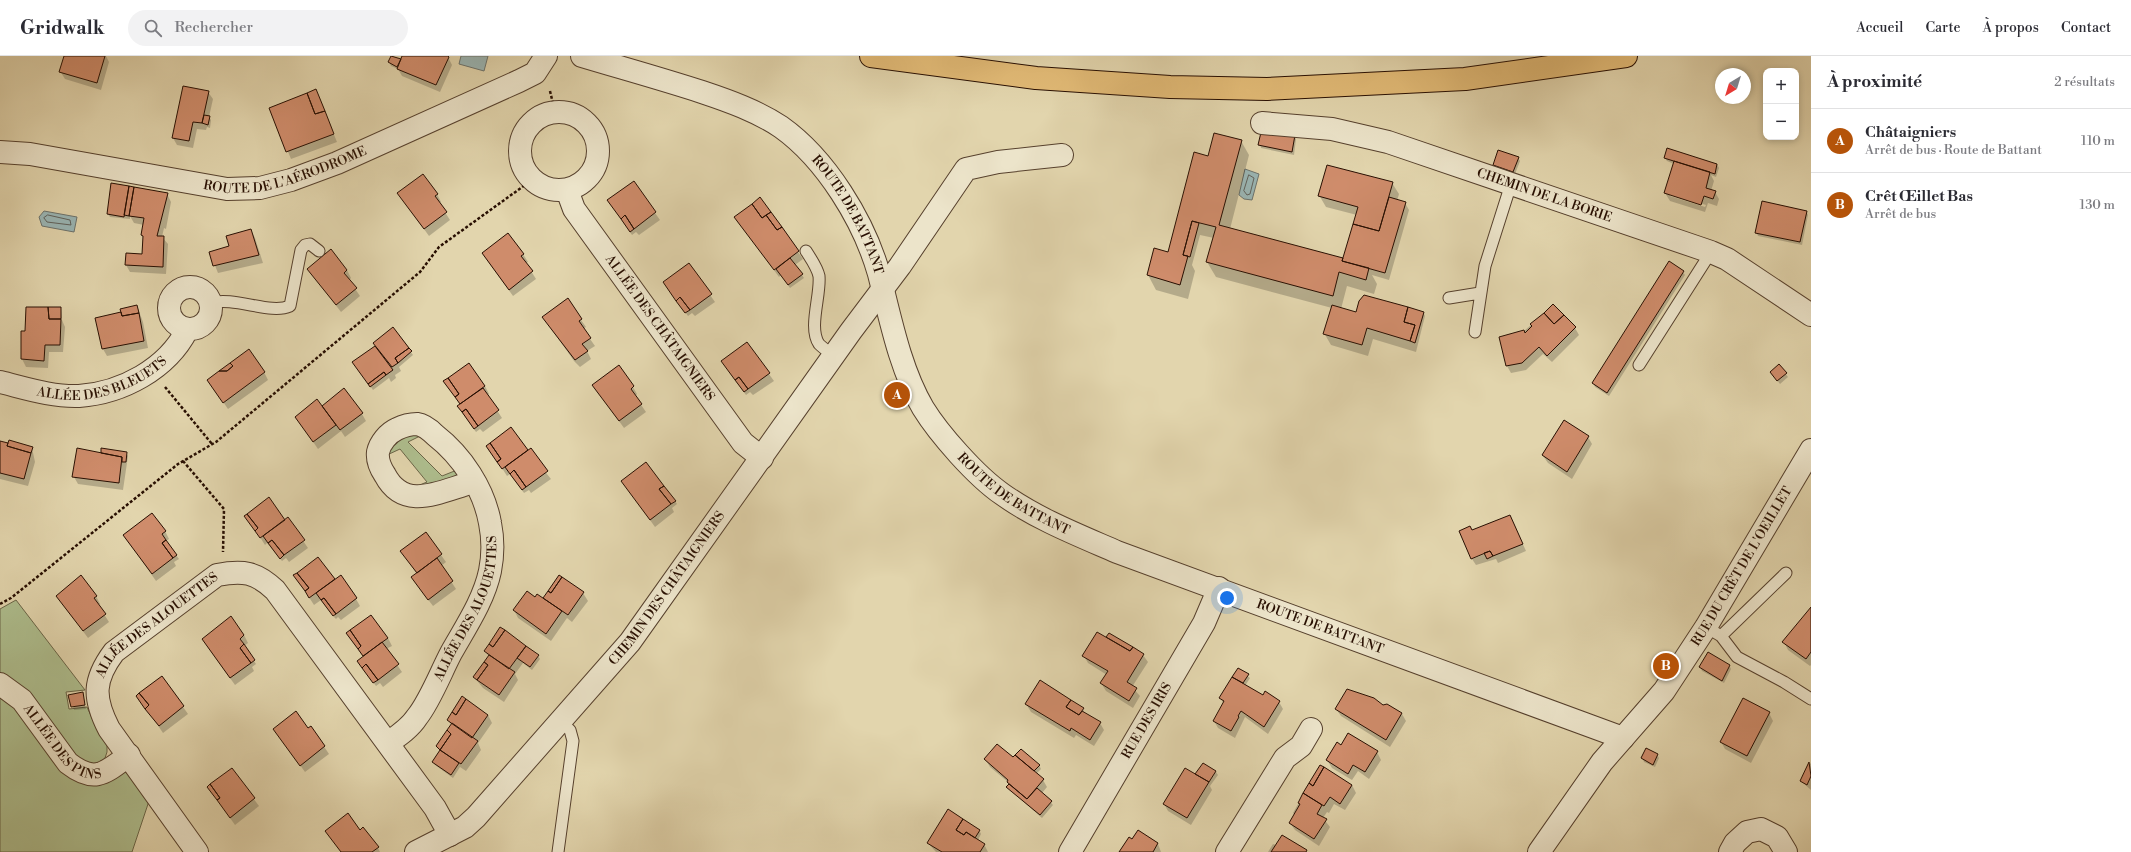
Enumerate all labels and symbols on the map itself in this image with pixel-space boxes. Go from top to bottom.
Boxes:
north arrow [1715,68,1751,104]
street label: ROUTE DE L'AÉRODROME [202,143,369,198]
street label: ROUTE DE BATTANT [808,152,887,276]
street label: CHEMIN DE LA BORIE [1475,165,1614,226]
street label: ALLÉE DES CHÂTAIGNIERS [601,251,718,404]
street label: ALLÉE DES BLEUETS [34,353,170,404]
pin: A [884,380,910,410]
street label: ROUTE DE BATTANT [954,450,1072,538]
street label: RUE DU CRÊT DE L'OEILLET [1688,484,1796,649]
street label: CHEMIN DES CHÂTAIGNIERS [605,508,728,669]
street label: ALLÉE DES ALOUETTES [430,535,500,685]
street label: ALLÉE DES ALOUETTES [92,569,222,681]
your location [1217,588,1237,608]
street label: ROUTE DE BATTANT [1254,596,1386,657]
pin: B [1653,651,1679,681]
street label: RUE DES IRIS [1118,680,1175,762]
street label: ALLÉE DES PINS [19,700,103,783]

